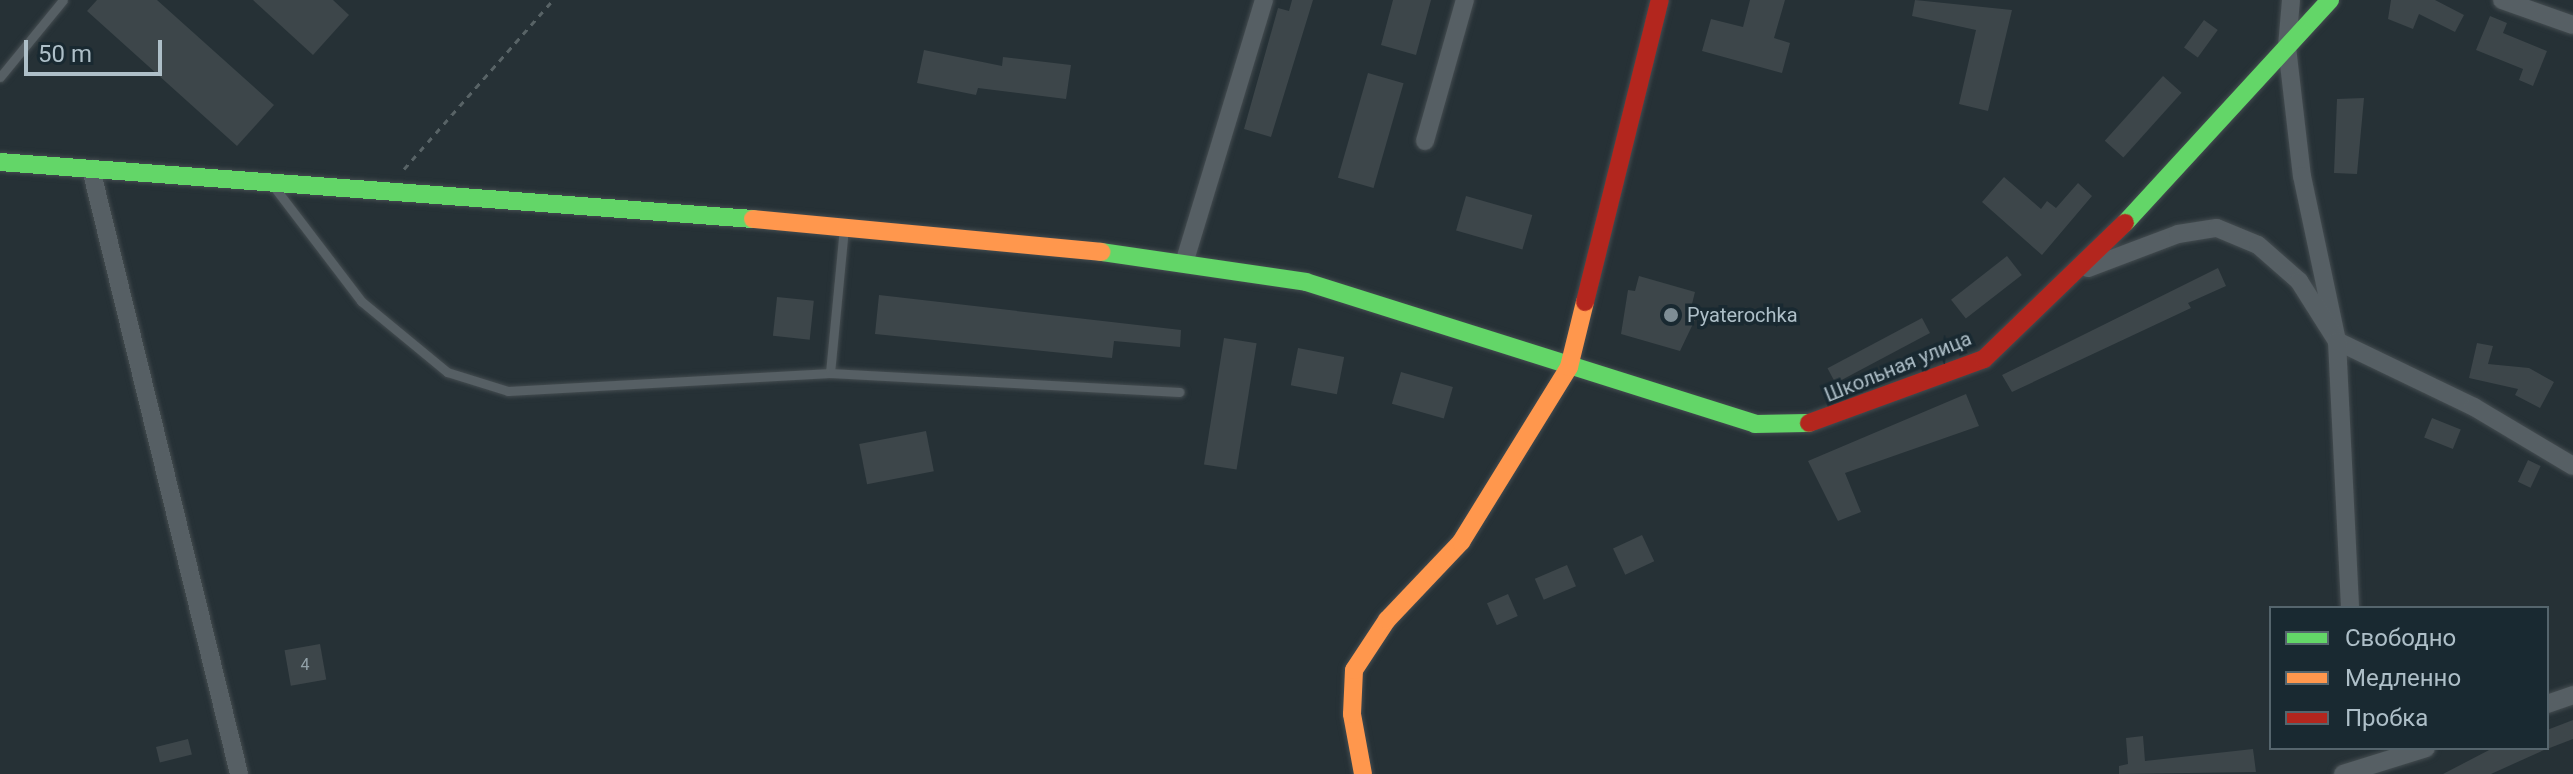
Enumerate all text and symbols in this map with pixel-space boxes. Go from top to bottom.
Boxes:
scale bar [28,24,166,74]
text: 50 m [38,40,92,68]
place label: Pyaterochka [1687,303,1798,327]
marker: Pyaterochka [1662,306,1680,324]
street label: Школьная улица [1821,327,1975,407]
legend [2269,606,2549,750]
text: Свободно [2345,624,2456,652]
house number: 4 [301,655,309,675]
text: Медленно [2345,664,2461,692]
text: Пробка [2345,704,2428,732]

